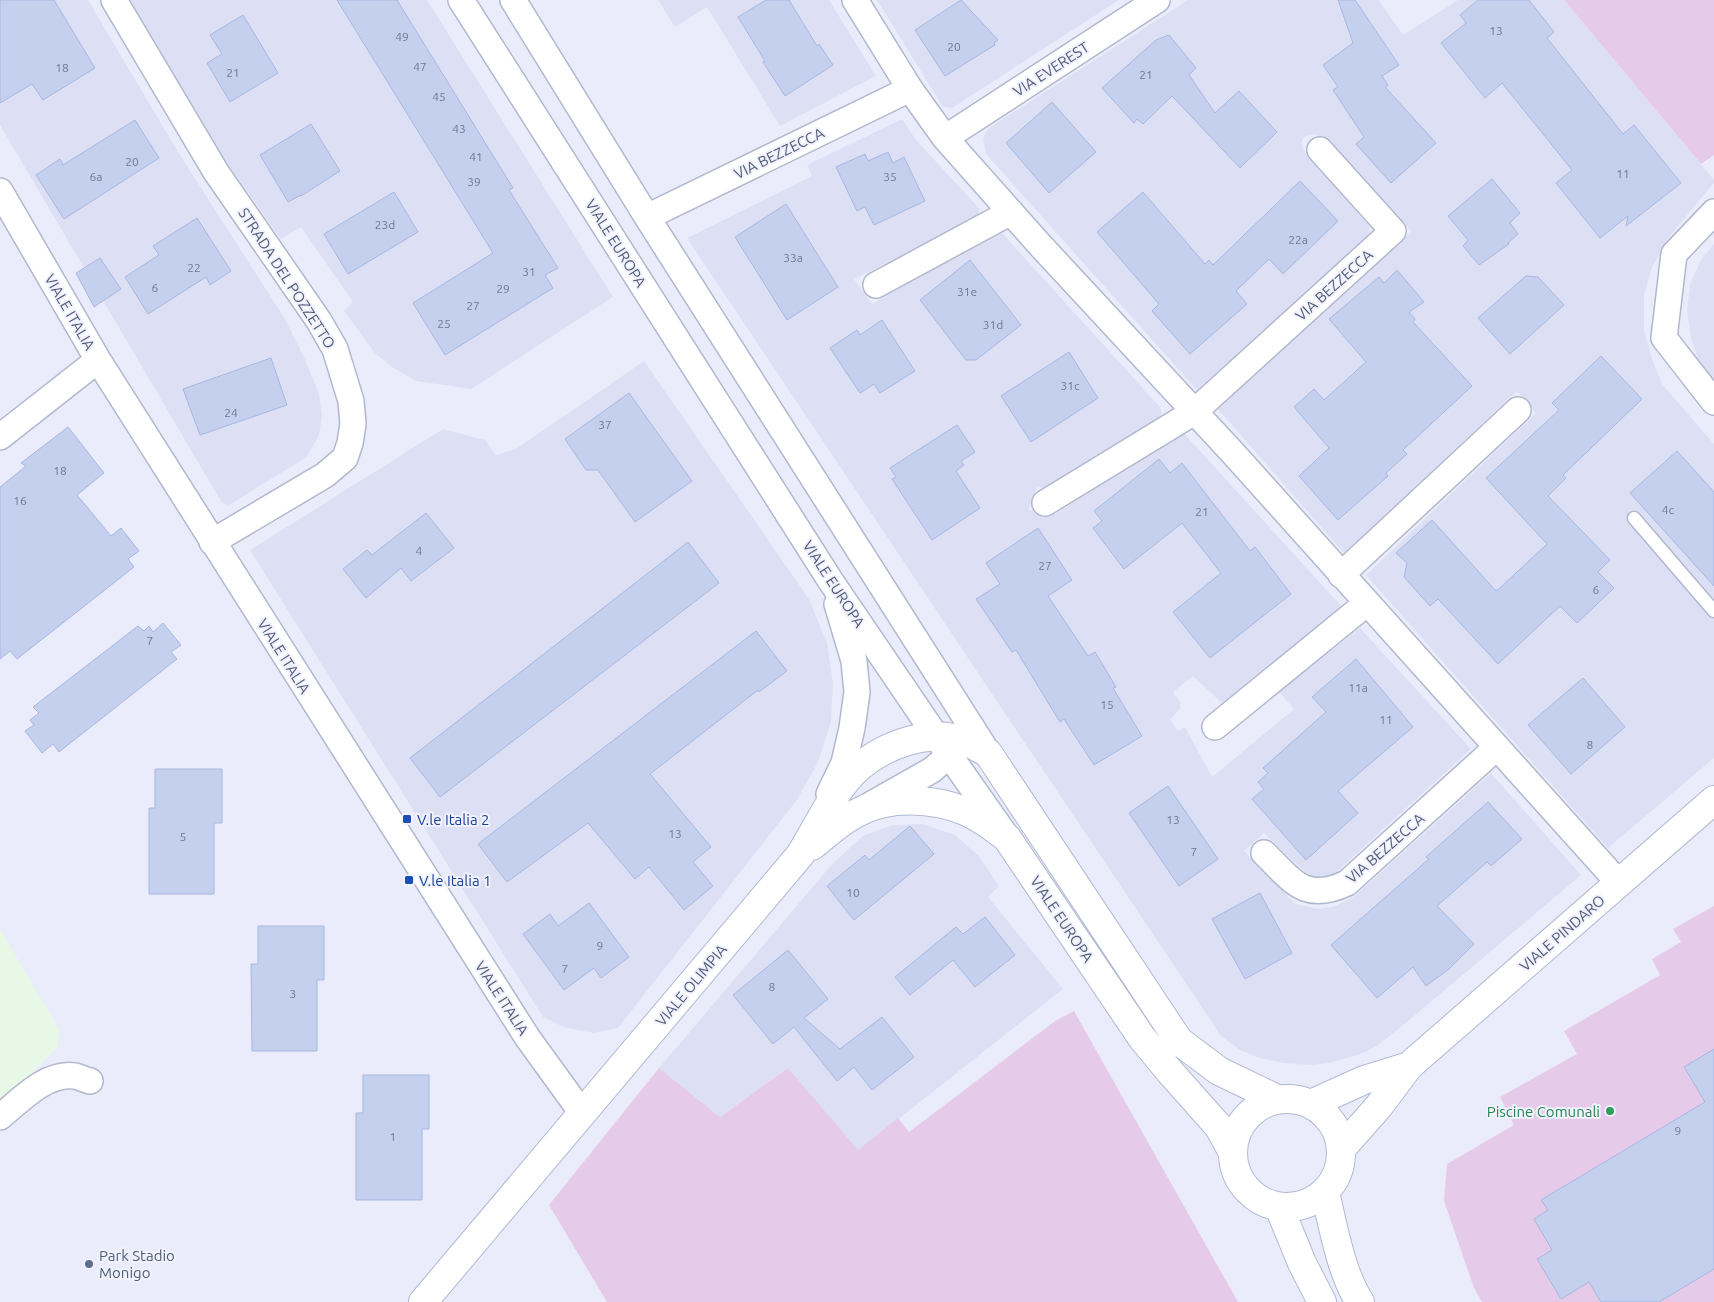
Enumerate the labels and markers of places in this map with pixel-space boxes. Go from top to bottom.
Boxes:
place label: V.le Italia 2 [417,811,489,828]
marker: V.le Italia 2 [401,813,413,825]
place label: V.le Italia 1 [419,872,491,889]
marker: V.le Italia 1 [403,874,415,886]
place label: Piscine Comunali [1487,1103,1600,1120]
marker: Piscine Comunali [1604,1105,1616,1117]
place label: Park Stadio Monigo [99,1247,175,1281]
marker: Park Stadio Monigo [83,1258,95,1270]

